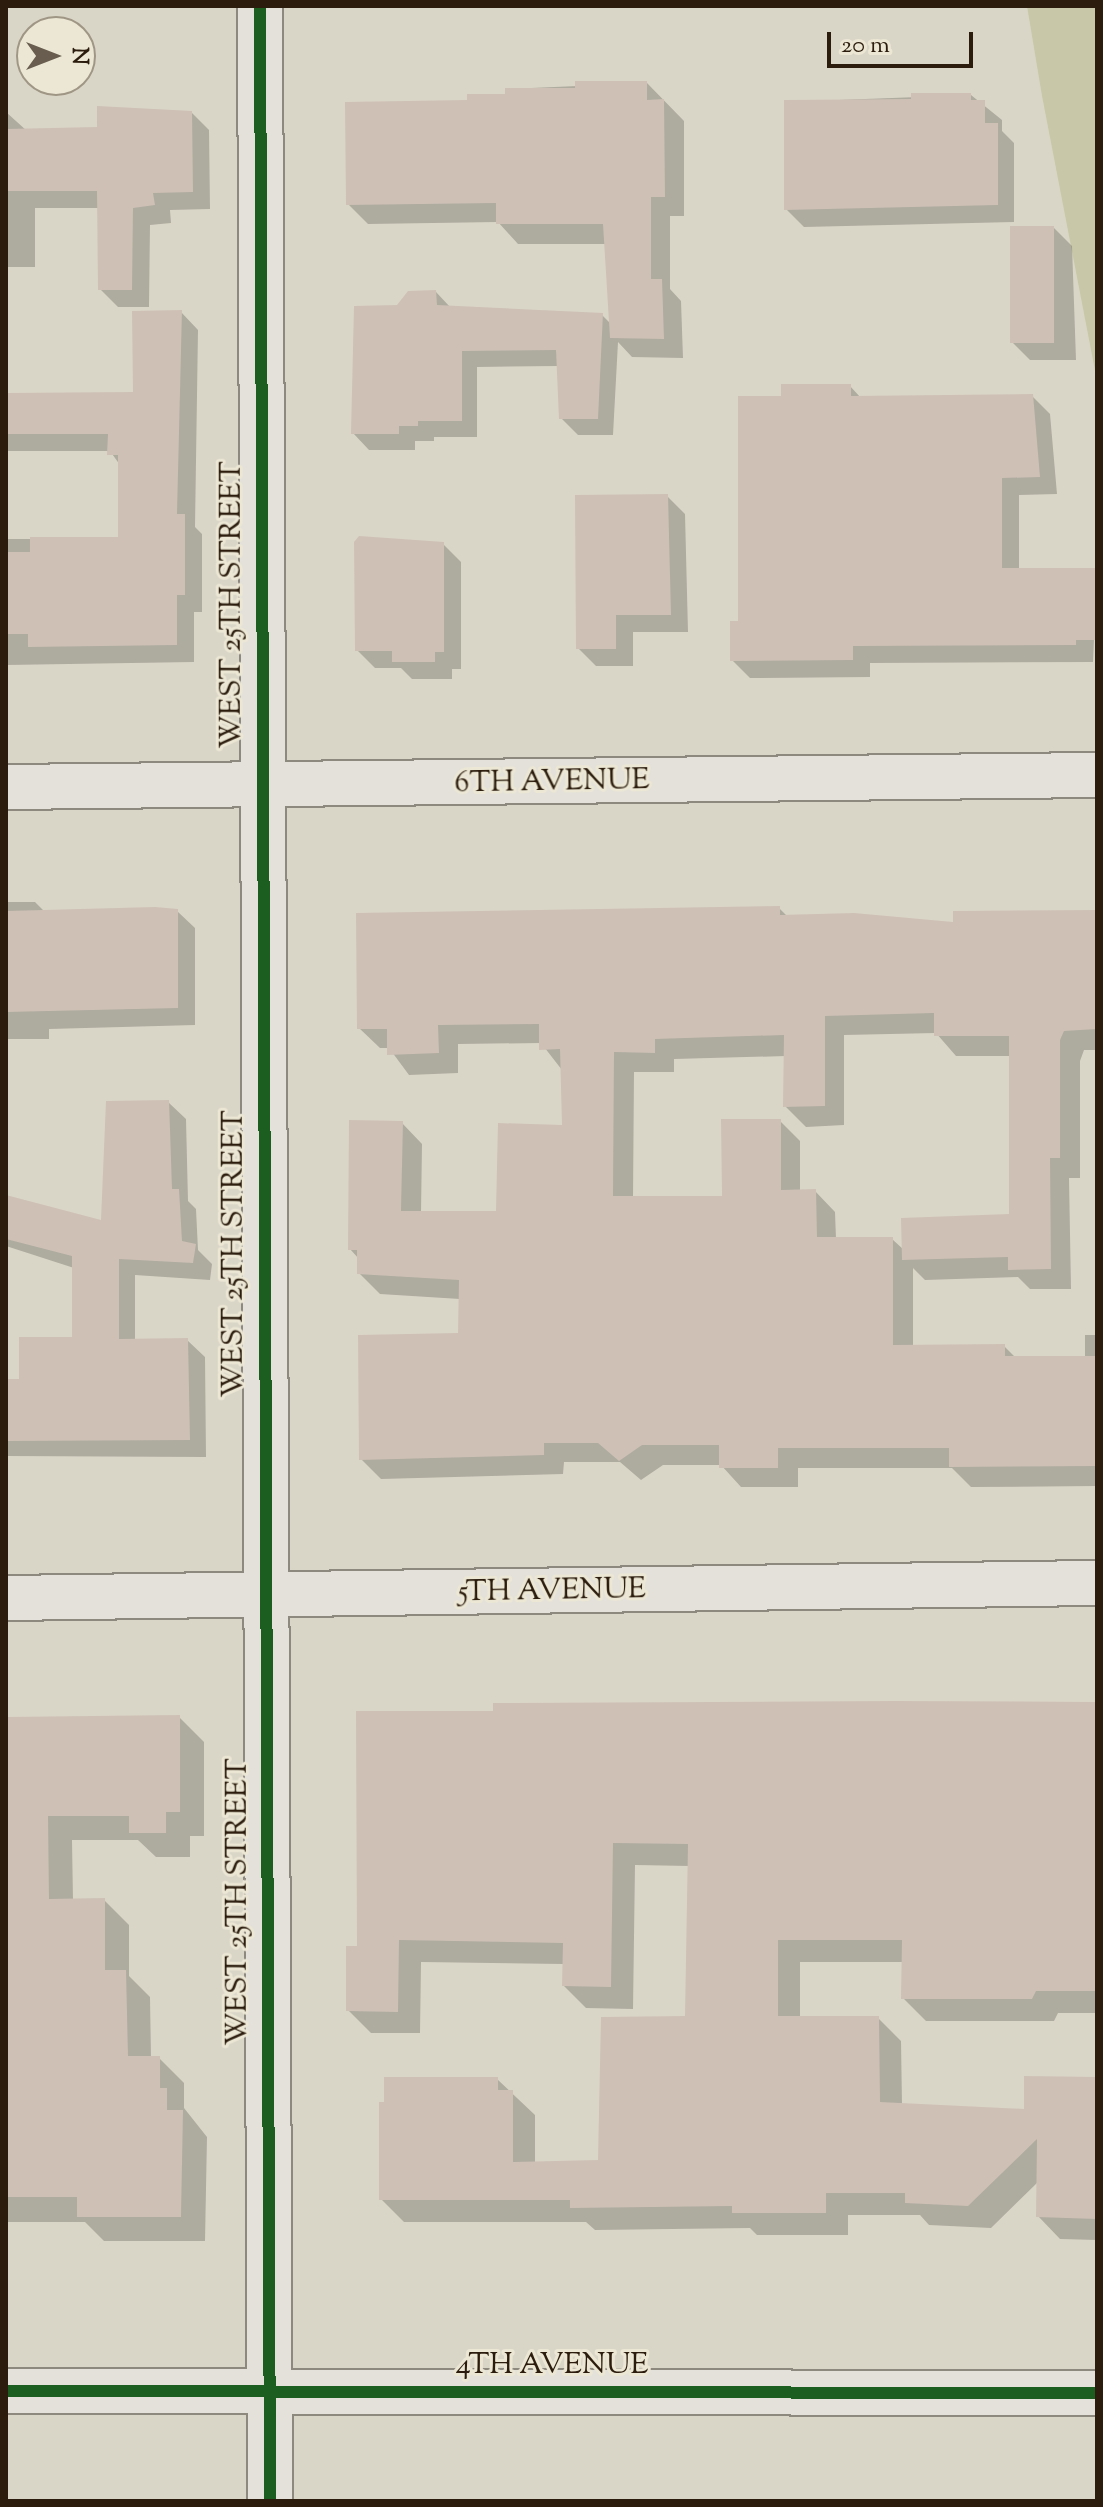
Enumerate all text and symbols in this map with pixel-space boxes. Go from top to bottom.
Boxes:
north arrow [16,16,96,96]
scale bar [831,16,977,66]
text: 20 m [841,29,890,63]
text: N [62,47,94,65]
street label: WEST 25TH STREET [215,461,251,749]
street label: 6TH AVENUE [454,763,650,803]
street label: WEST 25TH STREET [217,1110,253,1398]
street label: 5TH AVENUE [458,1572,646,1612]
street label: WEST 25TH STREET [221,1758,257,2046]
street label: 4TH AVENUE [456,2348,648,2384]

